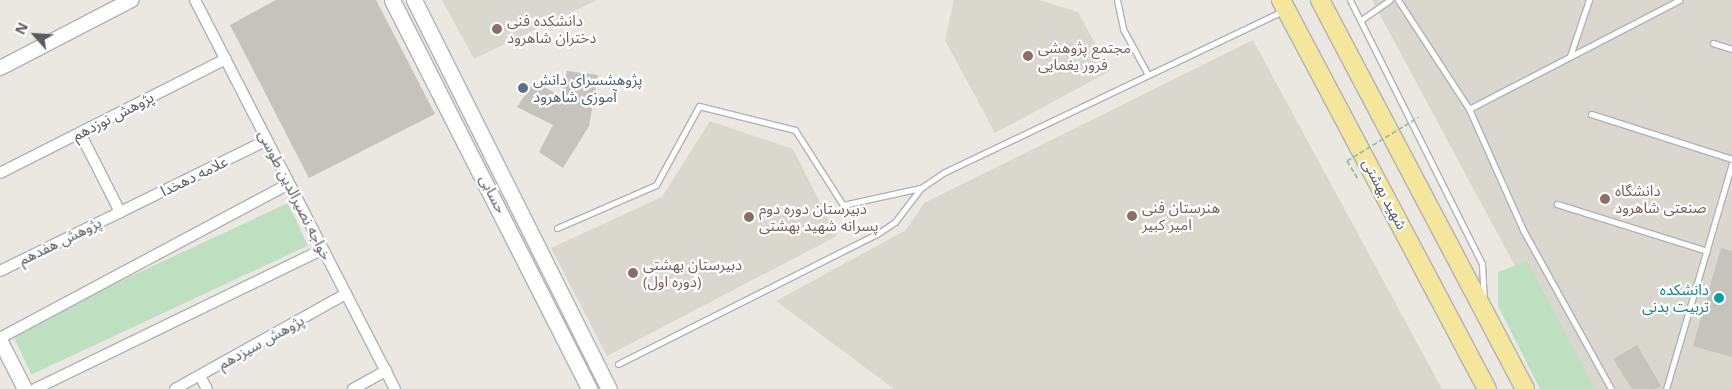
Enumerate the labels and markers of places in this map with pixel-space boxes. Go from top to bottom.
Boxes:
place label: دانشکده فنی دختران شاهرود [507,11,596,46]
marker: دانشکده فنی دختران شاهرود [491,23,503,35]
place label: مجتمع پژوهشی فرور یغمایی [1038,38,1131,73]
marker: مجتمع پژوهشی فرور یغمایی [1022,50,1034,62]
place label: پژوهشسرای دانش آموزی شاهرود [533,70,642,105]
marker: پژوهشسرای دانش آموزی شاهرود [517,82,529,94]
place label: دانشگاه صنعتی شاهرود [1615,181,1707,216]
marker: دانشگاه صنعتی شاهرود [1599,193,1611,205]
place label: هنرستان فنی امیر کبیر [1142,198,1220,233]
place label: دبیرستان دوره دوم پسرانه شهید بهشتی [759,199,878,234]
marker: هنرستان فنی امیر کبیر [1126,210,1138,222]
marker: دبیرستان دوره دوم پسرانه شهید بهشتی [743,211,755,223]
place label: دبیرستان بهشتی (دوره اول) [643,255,742,290]
marker: دبیرستان بهشتی (دوره اول) [627,267,639,279]
place label: دانشکده تربیت بدنی [1642,280,1709,315]
marker: دانشکده تربیت بدنی [1713,292,1725,304]

